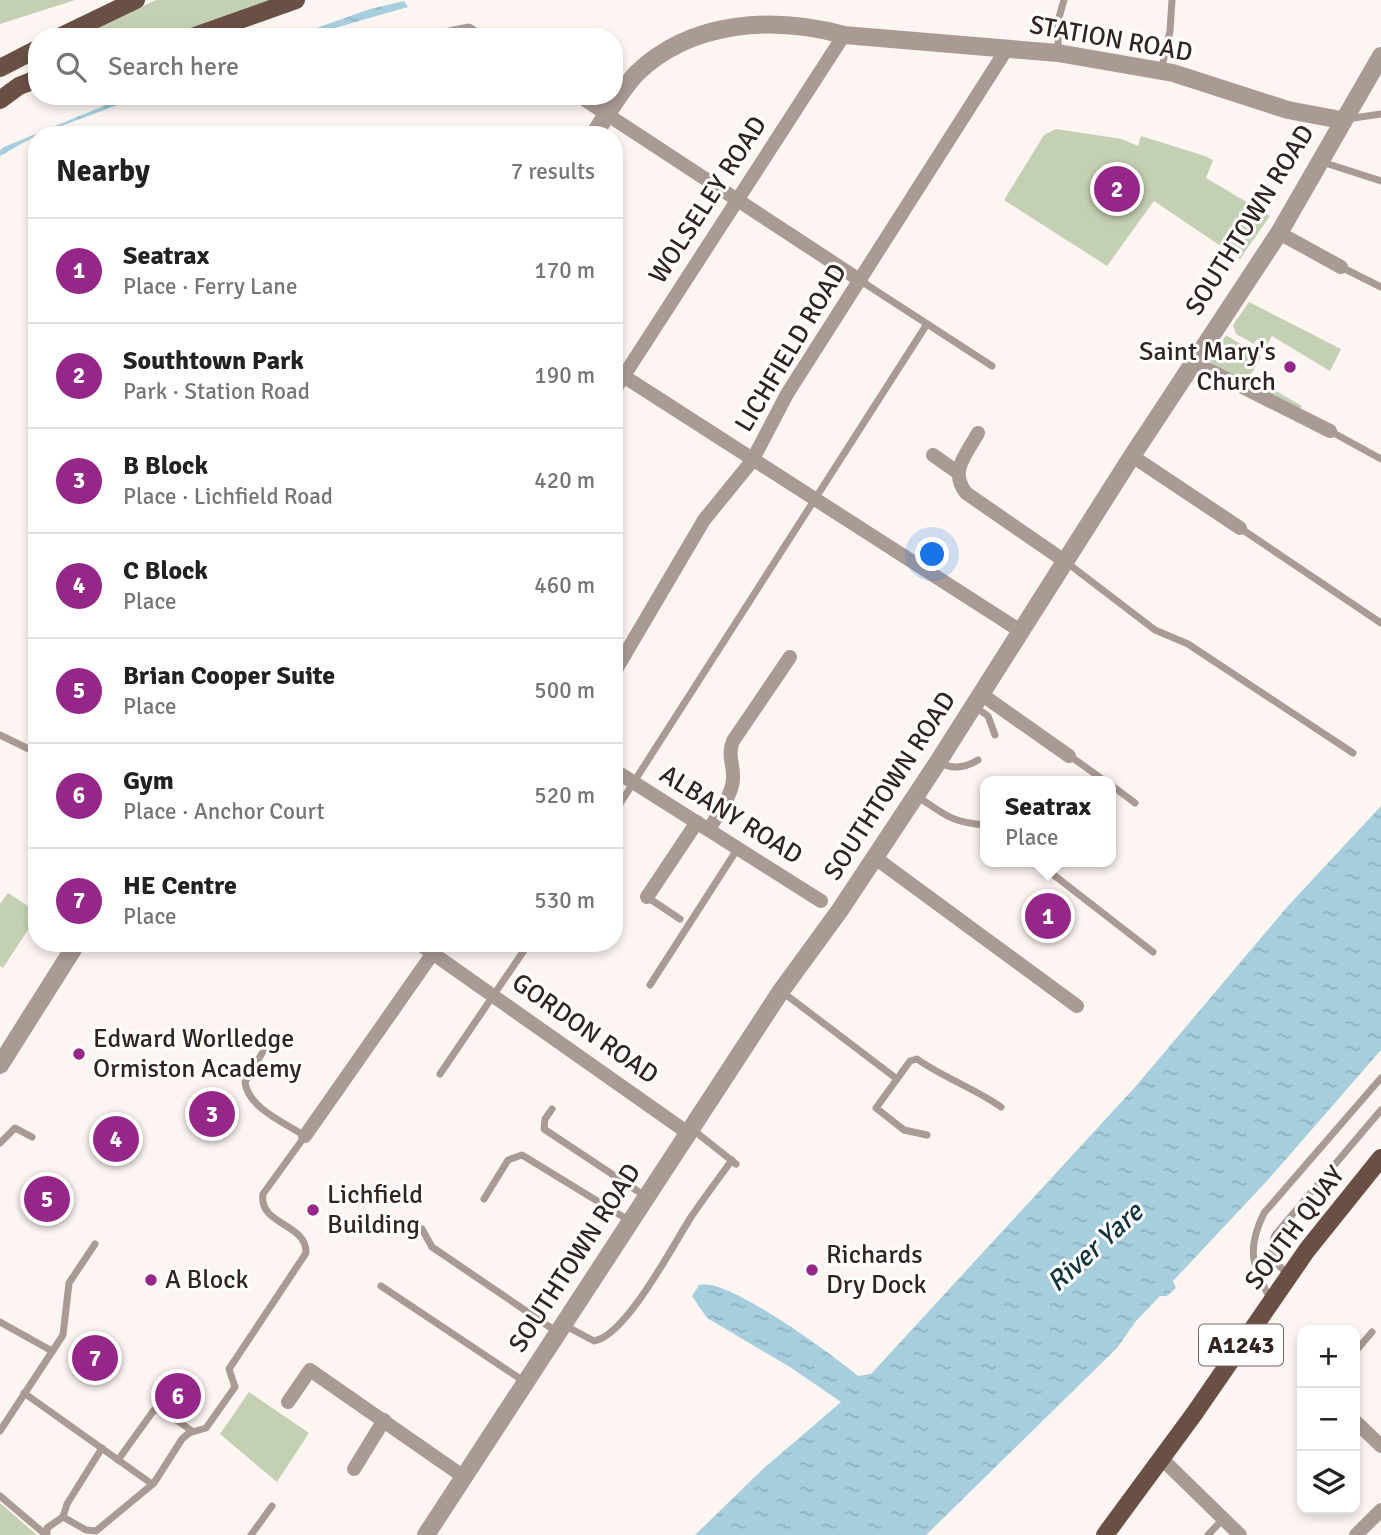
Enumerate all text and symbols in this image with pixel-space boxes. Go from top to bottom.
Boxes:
street label: STATION ROAD [1027,9,1195,69]
search box [28,28,623,105]
icon: search [52,48,90,86]
text: Search here [108,51,239,83]
street label: WOLSELEY ROAD [642,110,774,290]
street label: SOUTHTOWN ROAD [1179,119,1321,321]
text: Nearby [56,153,150,190]
text: 7 results [511,157,595,186]
pin: 2 [1094,163,1140,215]
text: Seatrax [123,240,209,272]
text: 1 [73,256,85,285]
text: 170 m [534,256,595,285]
street label: LICHFIELD ROAD [728,258,854,438]
text: Place · Ferry Lane [123,272,297,301]
place label: Saint Mary's Church [1139,336,1276,398]
text: Southtown Park [123,345,304,377]
marker: Saint Mary's Church [1282,359,1298,375]
text: 2 [73,361,85,390]
text: 190 m [534,361,595,390]
text: Park · Station Road [123,377,310,406]
text: B Block [123,450,208,482]
text: 3 [73,466,85,495]
text: 420 m [534,466,595,495]
text: Place · Lichfield Road [123,482,333,511]
your location [915,537,949,571]
text: C Block [123,555,208,587]
text: 4 [73,571,85,600]
text: 460 m [534,571,595,600]
text: Place [123,587,177,616]
text: Brian Cooper Suite [123,660,335,692]
text: 5 [73,676,85,705]
text: 500 m [534,676,595,705]
street label: SOUTHTOWN ROAD [817,686,963,886]
text: Place [123,692,177,721]
street label: ALBANY ROAD [654,758,808,872]
text: Gym [123,765,174,797]
popup [980,776,1116,867]
text: 6 [73,781,85,810]
text: 520 m [534,781,595,810]
text: Seatrax [1005,791,1091,823]
text: Place · Anchor Court [123,797,324,826]
text: Place [1005,823,1059,852]
text: HE Centre [123,870,237,902]
text: 7 [73,886,85,915]
text: 530 m [534,886,595,915]
pin: 1 [1025,890,1071,942]
text: Place [123,902,177,931]
street label: GORDON ROAD [506,967,664,1091]
place label: Edward Worlledge Ormiston Academy [93,1023,301,1085]
marker: Edward Worlledge Ormiston Academy [71,1046,87,1062]
pin: 3 [189,1088,235,1140]
pin: 4 [93,1113,139,1165]
street label: SOUTHTOWN ROAD [502,1158,648,1358]
street label: SOUTH QUAY [1238,1160,1352,1296]
pin: 5 [24,1173,70,1225]
place label: Lichfield Building [327,1179,423,1241]
water label: River Yare [1040,1194,1152,1299]
marker: Lichfield Building [305,1202,321,1218]
place label: Richards Dry Dock [826,1239,927,1301]
marker: Richards Dry Dock [804,1262,820,1278]
place label: A Block [165,1264,249,1296]
marker: A Block [143,1272,159,1288]
road number: A1243 [1199,1324,1283,1366]
map controls [1297,1325,1360,1514]
button: + [1297,1325,1360,1388]
pin: 7 [72,1332,118,1384]
pin: 6 [155,1370,201,1422]
button: − [1297,1388,1360,1451]
button: layers [1297,1451,1360,1514]

